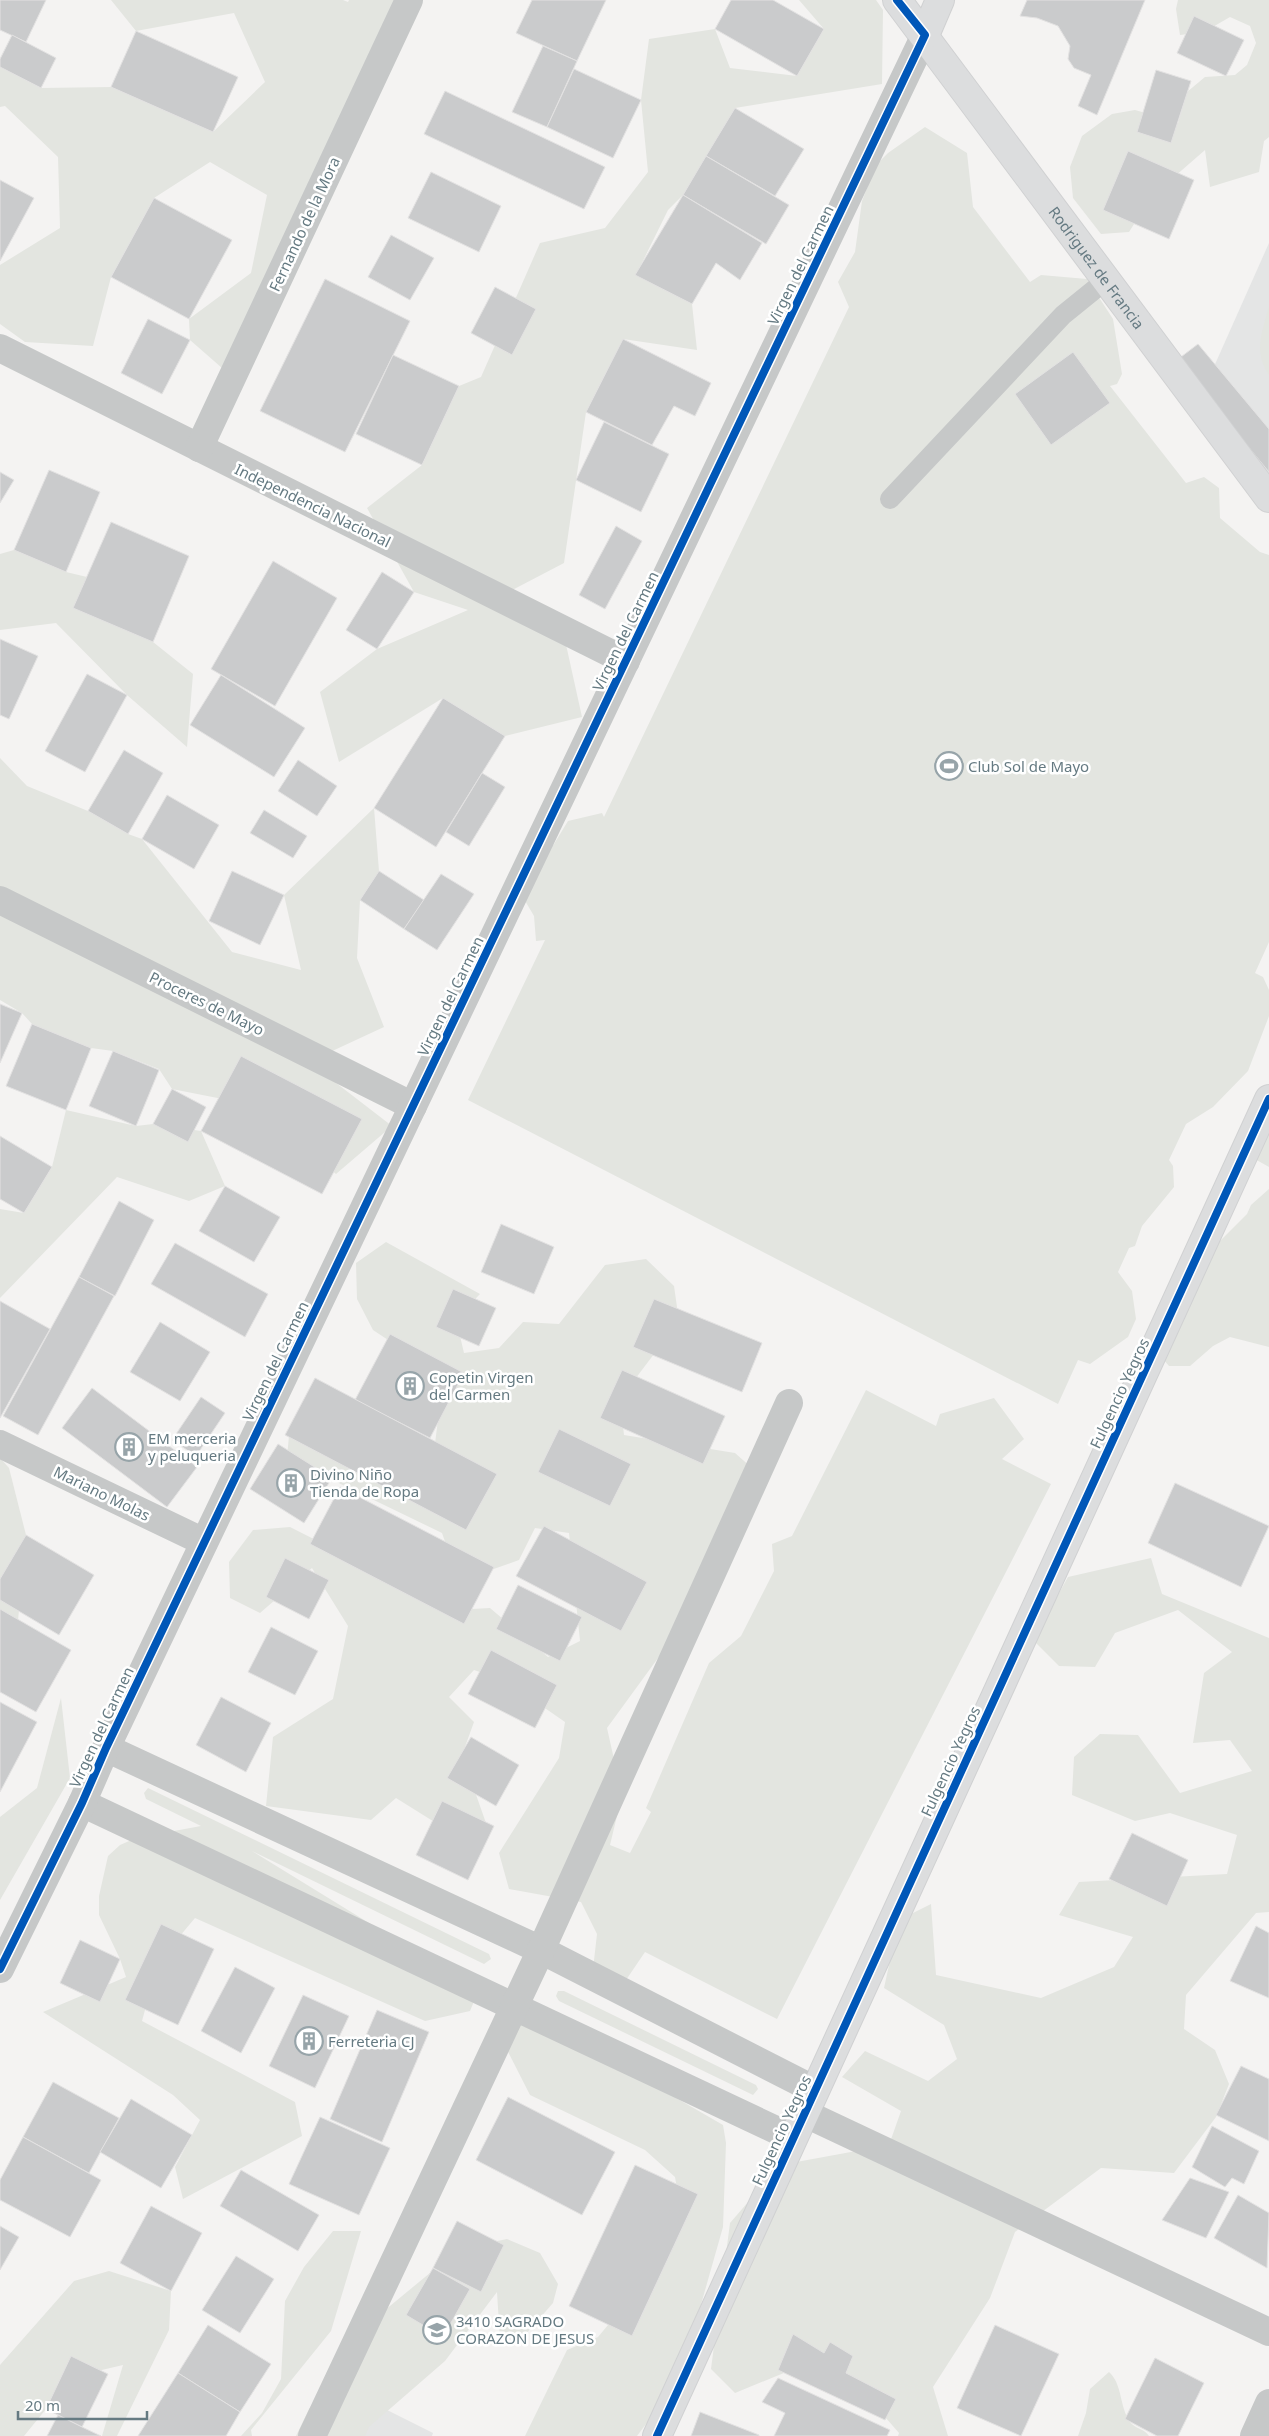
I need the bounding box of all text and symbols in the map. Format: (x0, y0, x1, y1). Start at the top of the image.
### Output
street label: Fernando de la Mora (264, 153, 344, 295)
street label: Virgen del Carmen (762, 202, 838, 328)
street label: Rodriguez de Francia (1045, 202, 1149, 333)
street label: Independencia Nacional (232, 459, 394, 551)
street label: Virgen del Carmen (587, 568, 663, 694)
sports icon: Club Sol de Mayo (934, 751, 964, 781)
place label: Club Sol de Mayo (968, 756, 1089, 776)
street label: Virgen del Carmen (412, 933, 488, 1059)
street label: Proceres de Mayo (146, 967, 268, 1039)
street label: Virgen del Carmen (237, 1298, 313, 1424)
street label: Fulgencio Yegros (1085, 1335, 1153, 1451)
place label: Copetin Virgen del Carmen (429, 1367, 534, 1404)
building icon: Copetin Virgen del Carmen (395, 1371, 425, 1401)
place label: EM merceria y peluqueria (148, 1428, 236, 1465)
building icon: EM merceria y peluqueria (114, 1432, 144, 1462)
street label: Mariano Molas (50, 1461, 154, 1525)
place label: Divino Niño Tienda de Ropa (310, 1464, 419, 1501)
building icon: Divino Niño Tienda de Ropa (276, 1468, 306, 1498)
street label: Virgen del Carmen (64, 1663, 138, 1791)
street label: Fulgencio Yegros (916, 1703, 984, 1819)
building icon: Ferreteria CJ (294, 2026, 324, 2056)
place label: Ferreteria CJ (328, 2031, 415, 2051)
street label: Fulgencio Yegros (747, 2072, 815, 2188)
place label: 3410 SAGRADO CORAZON DE JESUS (456, 2311, 594, 2348)
school or university icon: 3410 SAGRADO CORAZON DE JESUS (422, 2315, 452, 2345)
scale bar (18, 2388, 146, 2420)
text: 20 m (25, 2395, 60, 2415)

